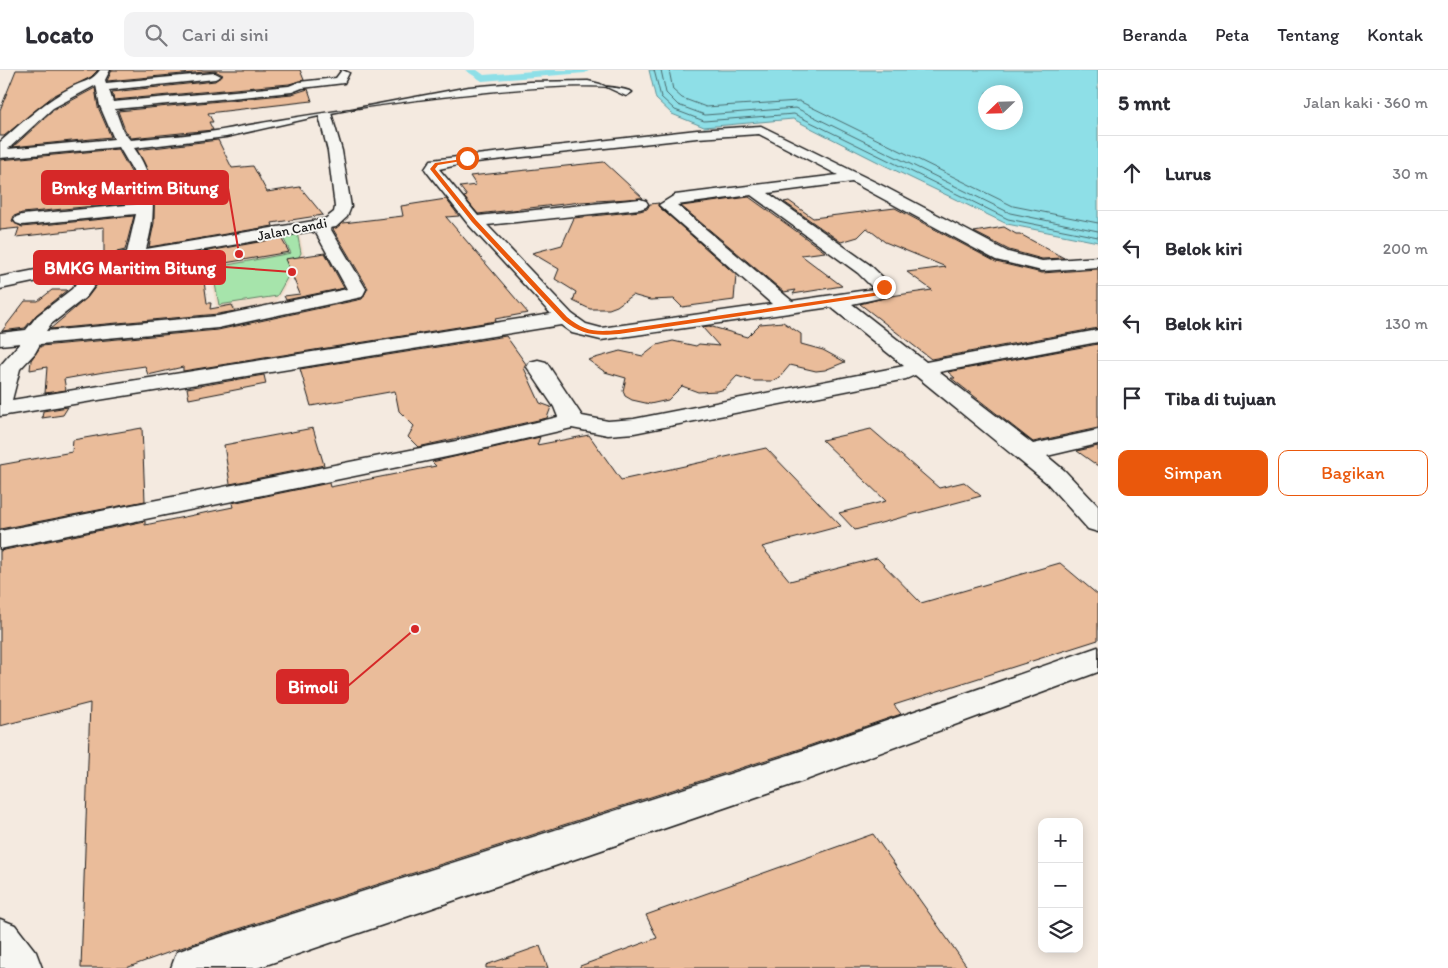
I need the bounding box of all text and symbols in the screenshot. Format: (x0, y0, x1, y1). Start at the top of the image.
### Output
search box (124, 12, 474, 57)
text: Locato (25, 20, 94, 49)
icon: search (142, 21, 170, 49)
text: Cari di sini (182, 23, 269, 46)
text: Beranda (1122, 24, 1187, 46)
text: Peta (1215, 24, 1249, 46)
text: Tentang (1277, 24, 1339, 46)
text: Kontak (1367, 24, 1423, 46)
north arrow (978, 85, 1023, 130)
text: 5 mnt (1118, 90, 1171, 115)
text: Jalan kaki · 360 m (1304, 93, 1428, 112)
route start (456, 147, 479, 170)
icon: ahead (1118, 159, 1146, 187)
text: Lurus (1165, 162, 1211, 185)
text: 30 m (1392, 164, 1428, 183)
callout: Bmkg Maritim Bitung (42, 171, 228, 204)
text: Bmkg Maritim Bitung (51, 177, 219, 199)
street label: Jalan Candi (256, 214, 328, 245)
icon: left (1118, 234, 1146, 262)
text: Belok kiri (1165, 237, 1242, 260)
text: 200 m (1383, 239, 1428, 258)
callout: BMKG Maritim Bitung (34, 251, 225, 284)
text: BMKG Maritim Bitung (44, 257, 217, 279)
route end (873, 276, 896, 299)
icon: left (1118, 309, 1146, 337)
text: Belok kiri (1165, 312, 1242, 335)
text: 130 m (1385, 314, 1428, 333)
icon: arrive (1118, 384, 1146, 412)
text: Tiba di tujuan (1165, 387, 1276, 410)
button: Simpan (1118, 450, 1268, 496)
button: Bagikan (1278, 450, 1428, 496)
callout: Bimoli (277, 670, 348, 703)
text: Bimoli (288, 676, 338, 698)
map controls (1038, 818, 1083, 953)
button: + (1038, 818, 1083, 863)
button: − (1038, 863, 1083, 908)
button: layers (1038, 908, 1083, 953)

